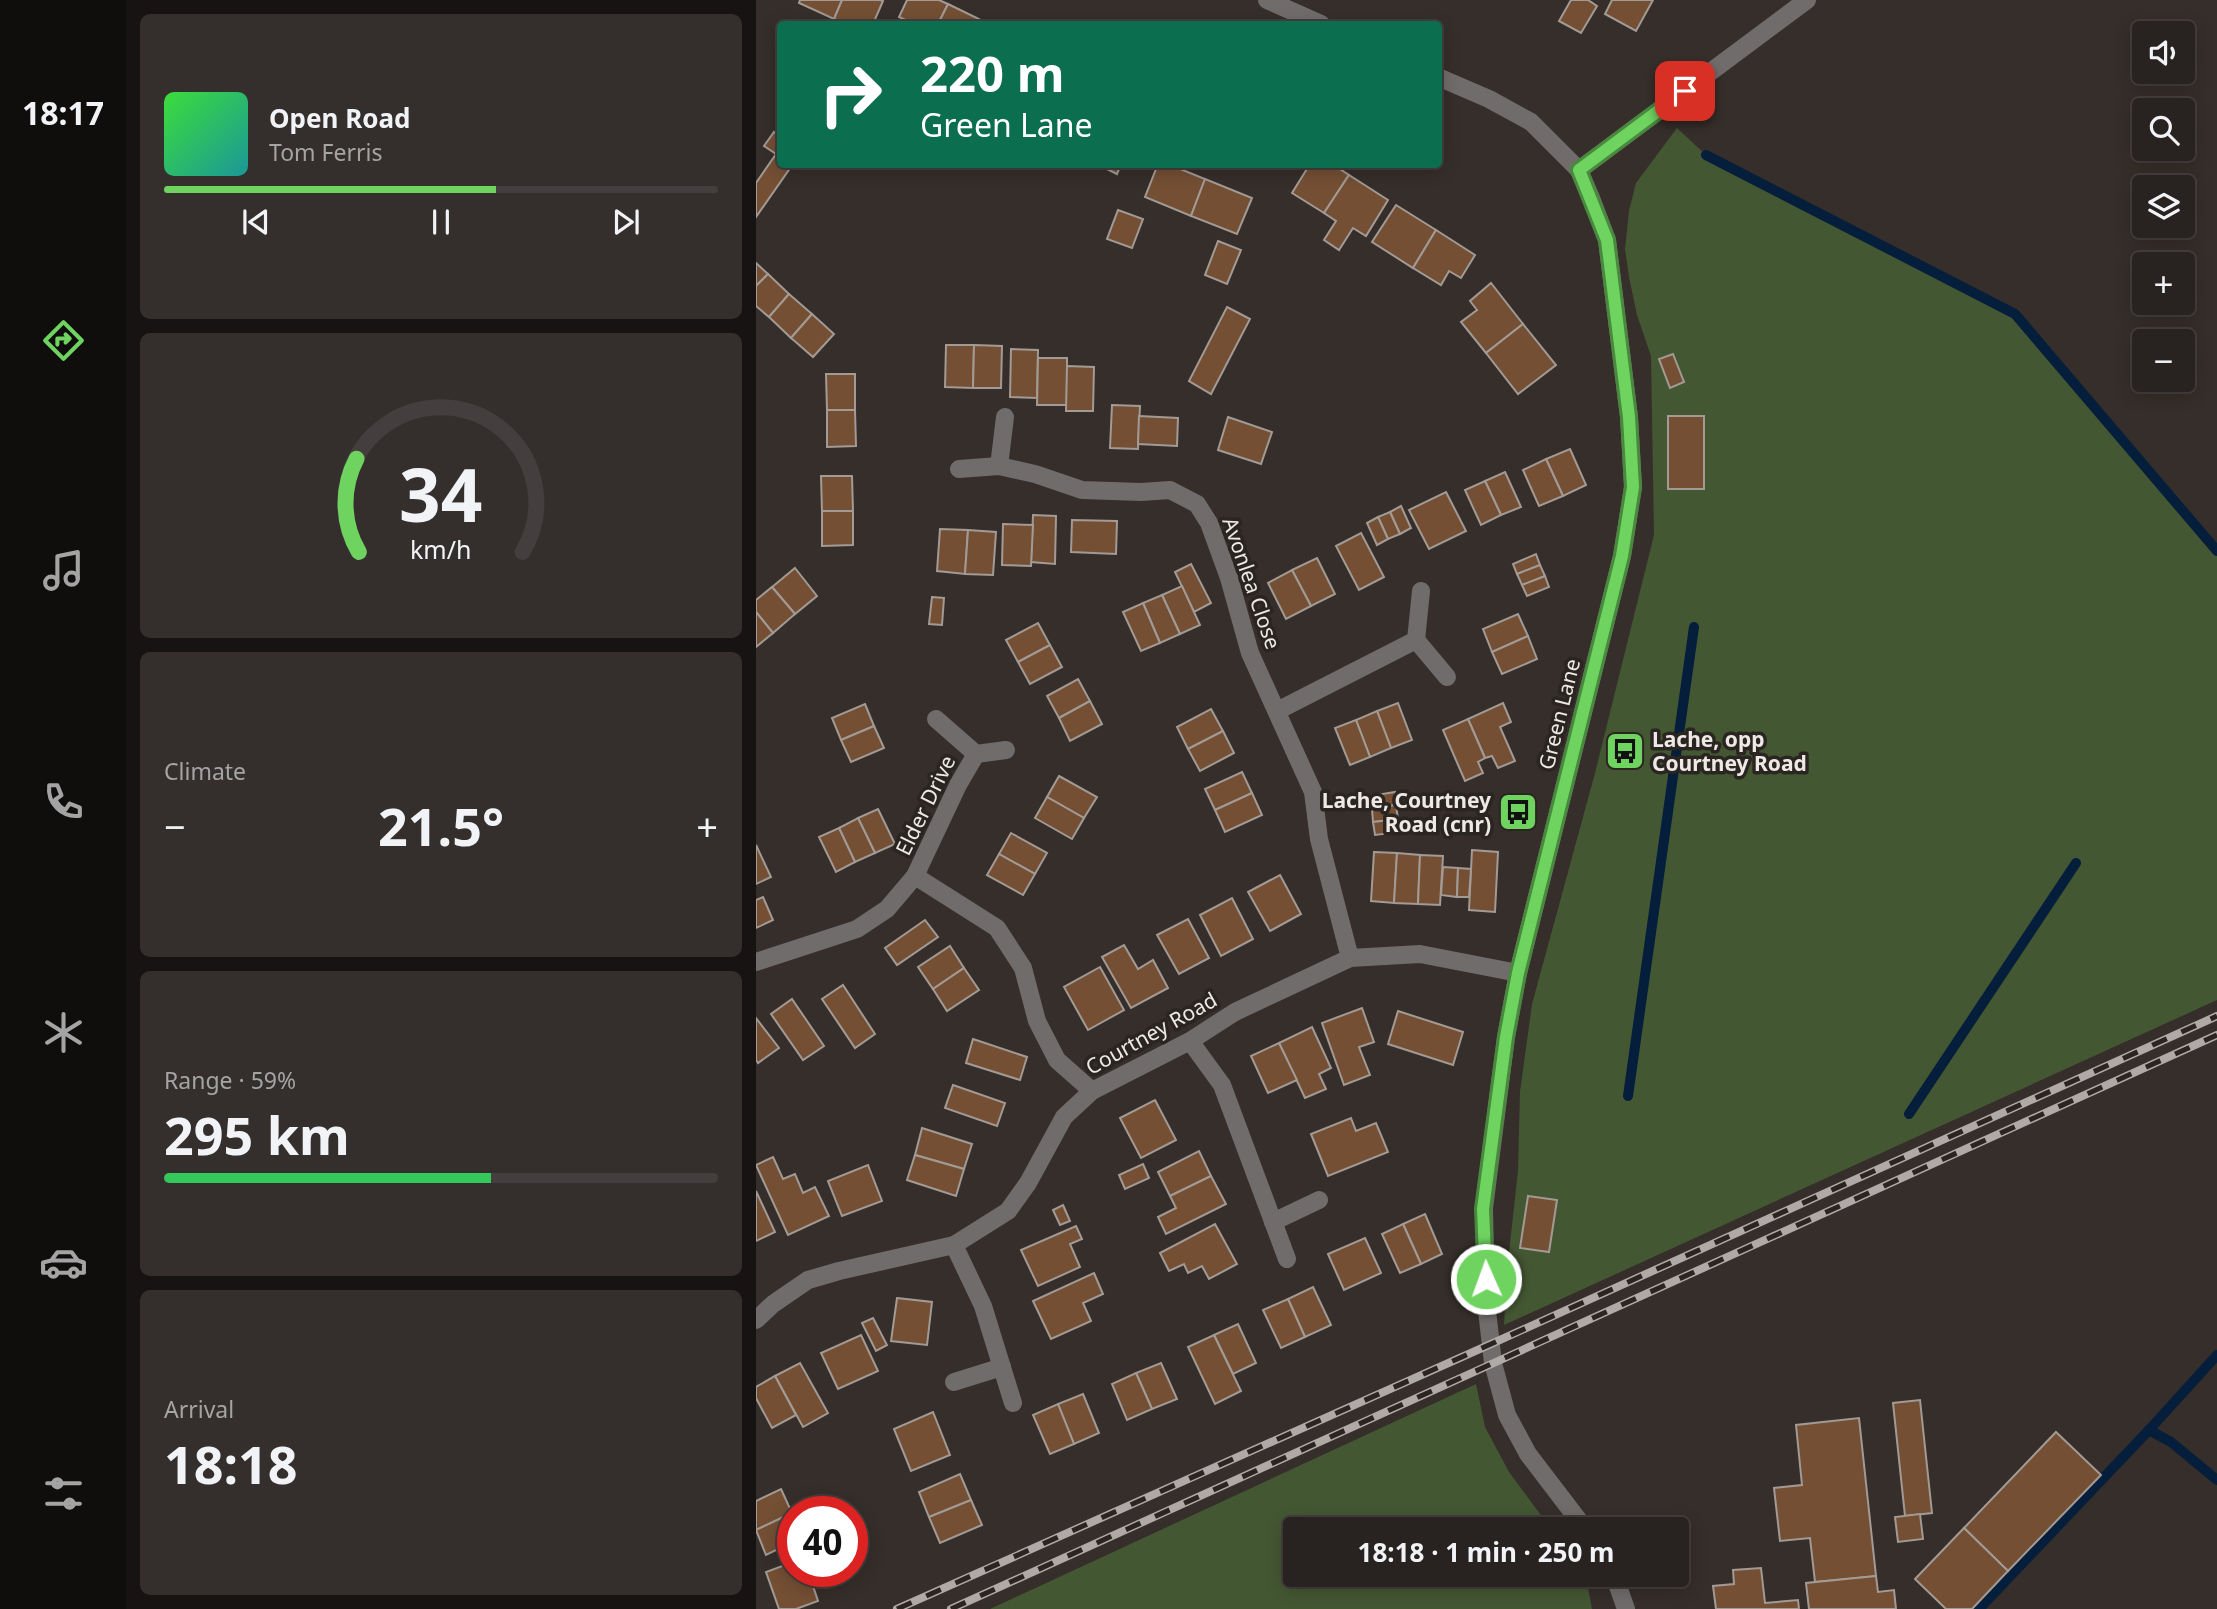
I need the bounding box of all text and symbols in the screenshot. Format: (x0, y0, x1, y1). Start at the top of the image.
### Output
map controls (2132, 21, 2195, 392)
button: sound (2132, 21, 2195, 84)
text: 220 m (920, 40, 1065, 106)
icon: right (805, 49, 896, 140)
pin (1655, 61, 1715, 121)
icon: arrive (1666, 72, 1704, 110)
text: 18:17 (22, 91, 104, 134)
button: search (2132, 98, 2195, 161)
text: Open Road (269, 100, 411, 136)
text: Green Lane (920, 103, 1093, 146)
text: Tom Ferris (269, 136, 382, 168)
button: layers (2132, 175, 2195, 238)
icon: previous (237, 203, 275, 241)
icon: pause (422, 203, 460, 241)
icon: next (607, 203, 645, 241)
button: + (2132, 252, 2195, 315)
icon: directions (39, 316, 88, 365)
button: − (2132, 329, 2195, 392)
text: 34 (399, 444, 483, 543)
street label: Avonlea Close (1216, 513, 1288, 653)
text: km/h (410, 531, 472, 565)
icon: music (39, 546, 88, 595)
street label: Green Lane (1532, 656, 1586, 772)
place label: Lache, opp Courtney Road (1652, 725, 1807, 777)
bus stop icon: Lache, opp Courtney Road (1604, 730, 1646, 772)
street label: Elder Drive (889, 750, 961, 860)
text: Climate (164, 755, 246, 787)
icon: phone (39, 777, 88, 826)
place label: Lache, Courtney Road (cnr) (1322, 786, 1491, 838)
text: 21.5° (378, 790, 504, 861)
bus stop icon: Lache, Courtney Road (cnr) (1497, 791, 1539, 833)
text: − (164, 800, 186, 852)
text: + (696, 800, 718, 852)
street label: Courtney Road (1080, 985, 1222, 1081)
icon: climate (39, 1008, 88, 1057)
text: Range · 59% (164, 1064, 296, 1096)
text: 295 km (164, 1099, 350, 1170)
icon: car (39, 1238, 88, 1287)
position arrow (1449, 1242, 1523, 1316)
text: Arrival (164, 1393, 234, 1425)
text: 18:18 (164, 1428, 298, 1499)
icon: filters (39, 1469, 88, 1518)
speed limit sign: 40 (777, 1496, 868, 1587)
text: 18:18 · 1 min · 250 m (1358, 1534, 1614, 1570)

